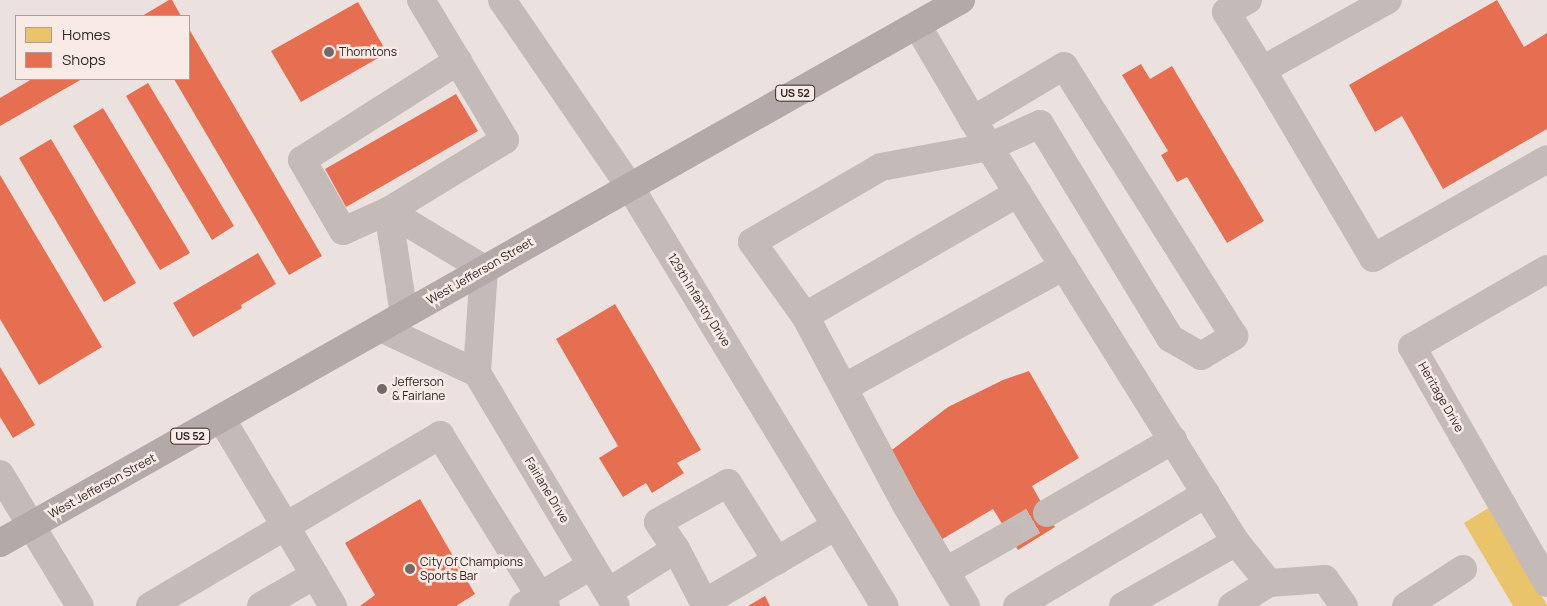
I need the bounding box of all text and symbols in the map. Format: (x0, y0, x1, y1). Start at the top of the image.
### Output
legend (15, 15, 190, 80)
text: Homes (62, 24, 110, 45)
place label: Thorntons (339, 45, 397, 59)
marker: Thorntons (323, 46, 335, 58)
text: Shops (62, 49, 106, 70)
road number: US 52 (775, 85, 815, 102)
street label: West Jefferson Street (424, 235, 536, 307)
street label: 129th Infantry Drive (665, 251, 733, 349)
street label: Heritage Drive (1415, 359, 1467, 435)
place label: Jefferson & Fairlane (392, 375, 445, 403)
marker: Jefferson & Fairlane (376, 383, 388, 395)
road number: US 52 (170, 428, 210, 444)
street label: West Jefferson Street (46, 450, 158, 522)
street label: Fairlane Drive (522, 455, 572, 525)
place label: City Of Champions Sports Bar (420, 555, 523, 583)
marker: City Of Champions Sports Bar (404, 563, 416, 575)

